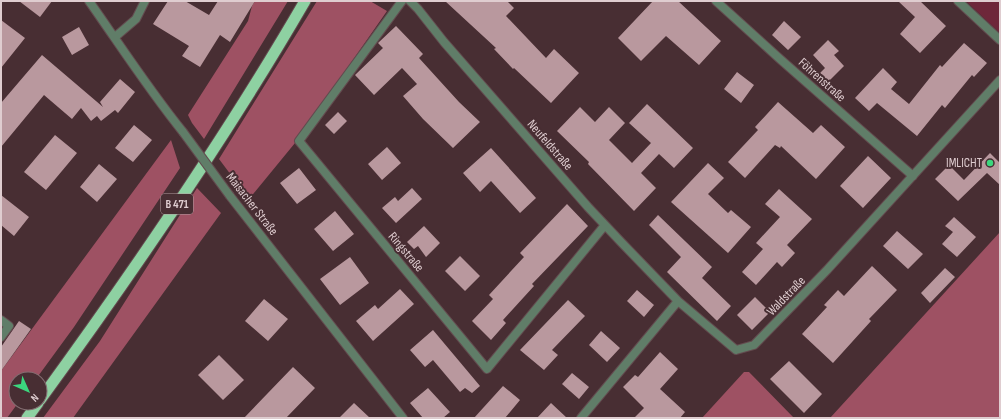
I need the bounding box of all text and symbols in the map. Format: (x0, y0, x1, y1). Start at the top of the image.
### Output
street label: Föhrenstraße (795, 55, 849, 105)
street label: Neufeldstraße (524, 116, 576, 174)
place label: IMLICHT (946, 155, 982, 171)
marker: IMLICHT (985, 158, 995, 168)
street label: Maisacher Straße (223, 169, 281, 239)
road number: B 471 (161, 194, 193, 214)
street label: Ringstraße (385, 229, 427, 275)
street label: Waldstraße (763, 273, 809, 319)
north arrow (8, 371, 48, 411)
text: N (28, 391, 41, 404)

